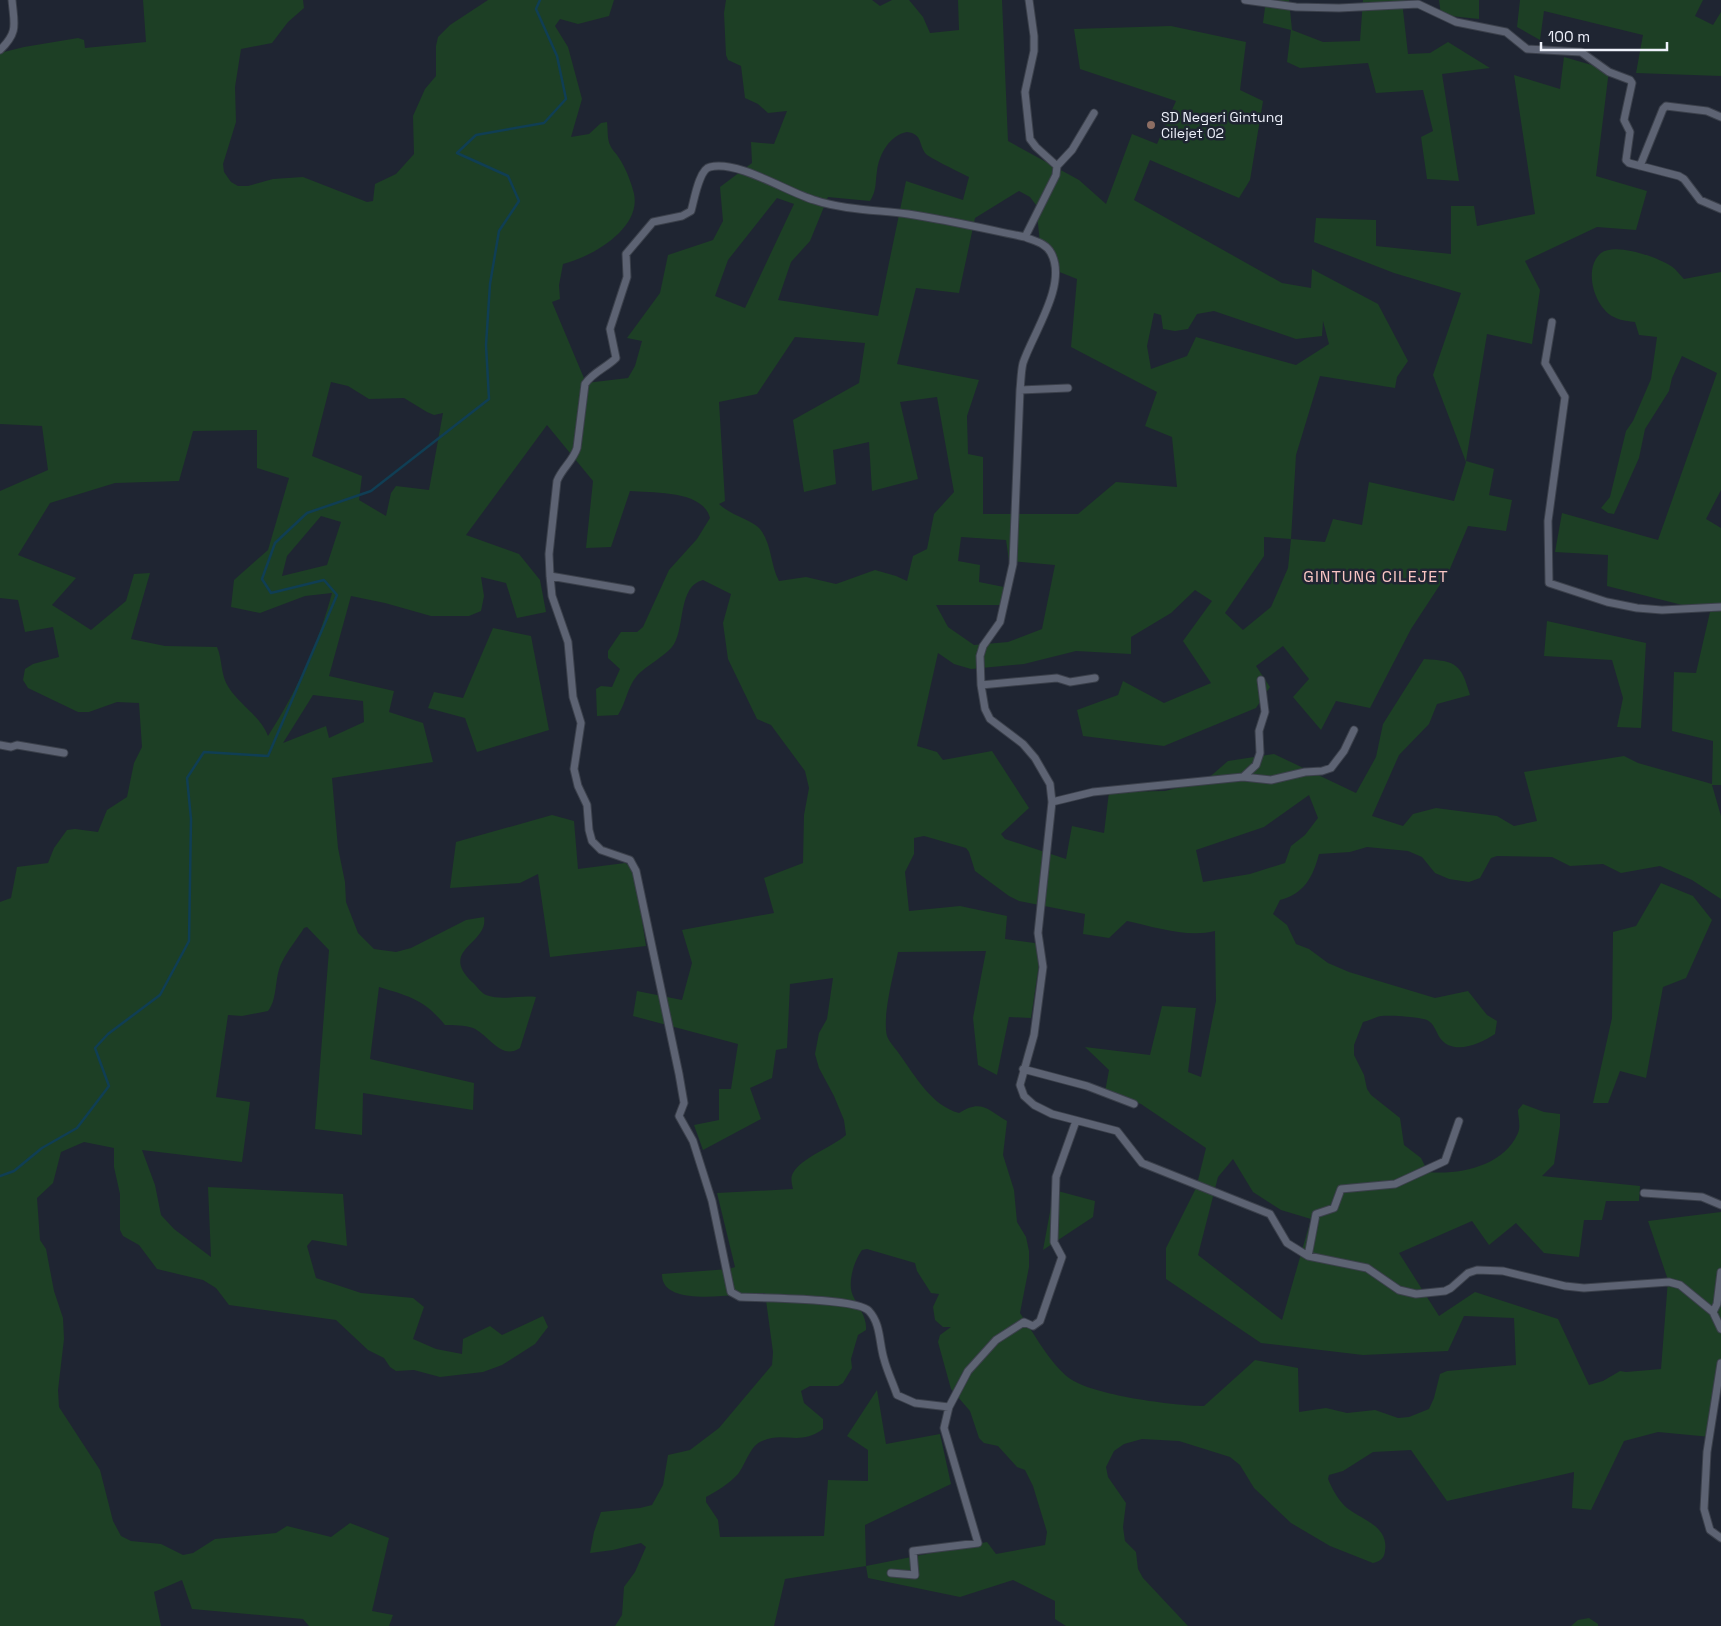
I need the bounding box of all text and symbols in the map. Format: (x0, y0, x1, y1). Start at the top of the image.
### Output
scale bar (1541, 20, 1667, 52)
text: 100 m (1548, 27, 1590, 46)
place label: SD Negeri Gintung Cilejet 02 (1161, 108, 1283, 142)
marker: SD Negeri Gintung Cilejet 02 (1145, 119, 1157, 131)
district label: GINTUNG CILEJET (1303, 566, 1449, 587)

